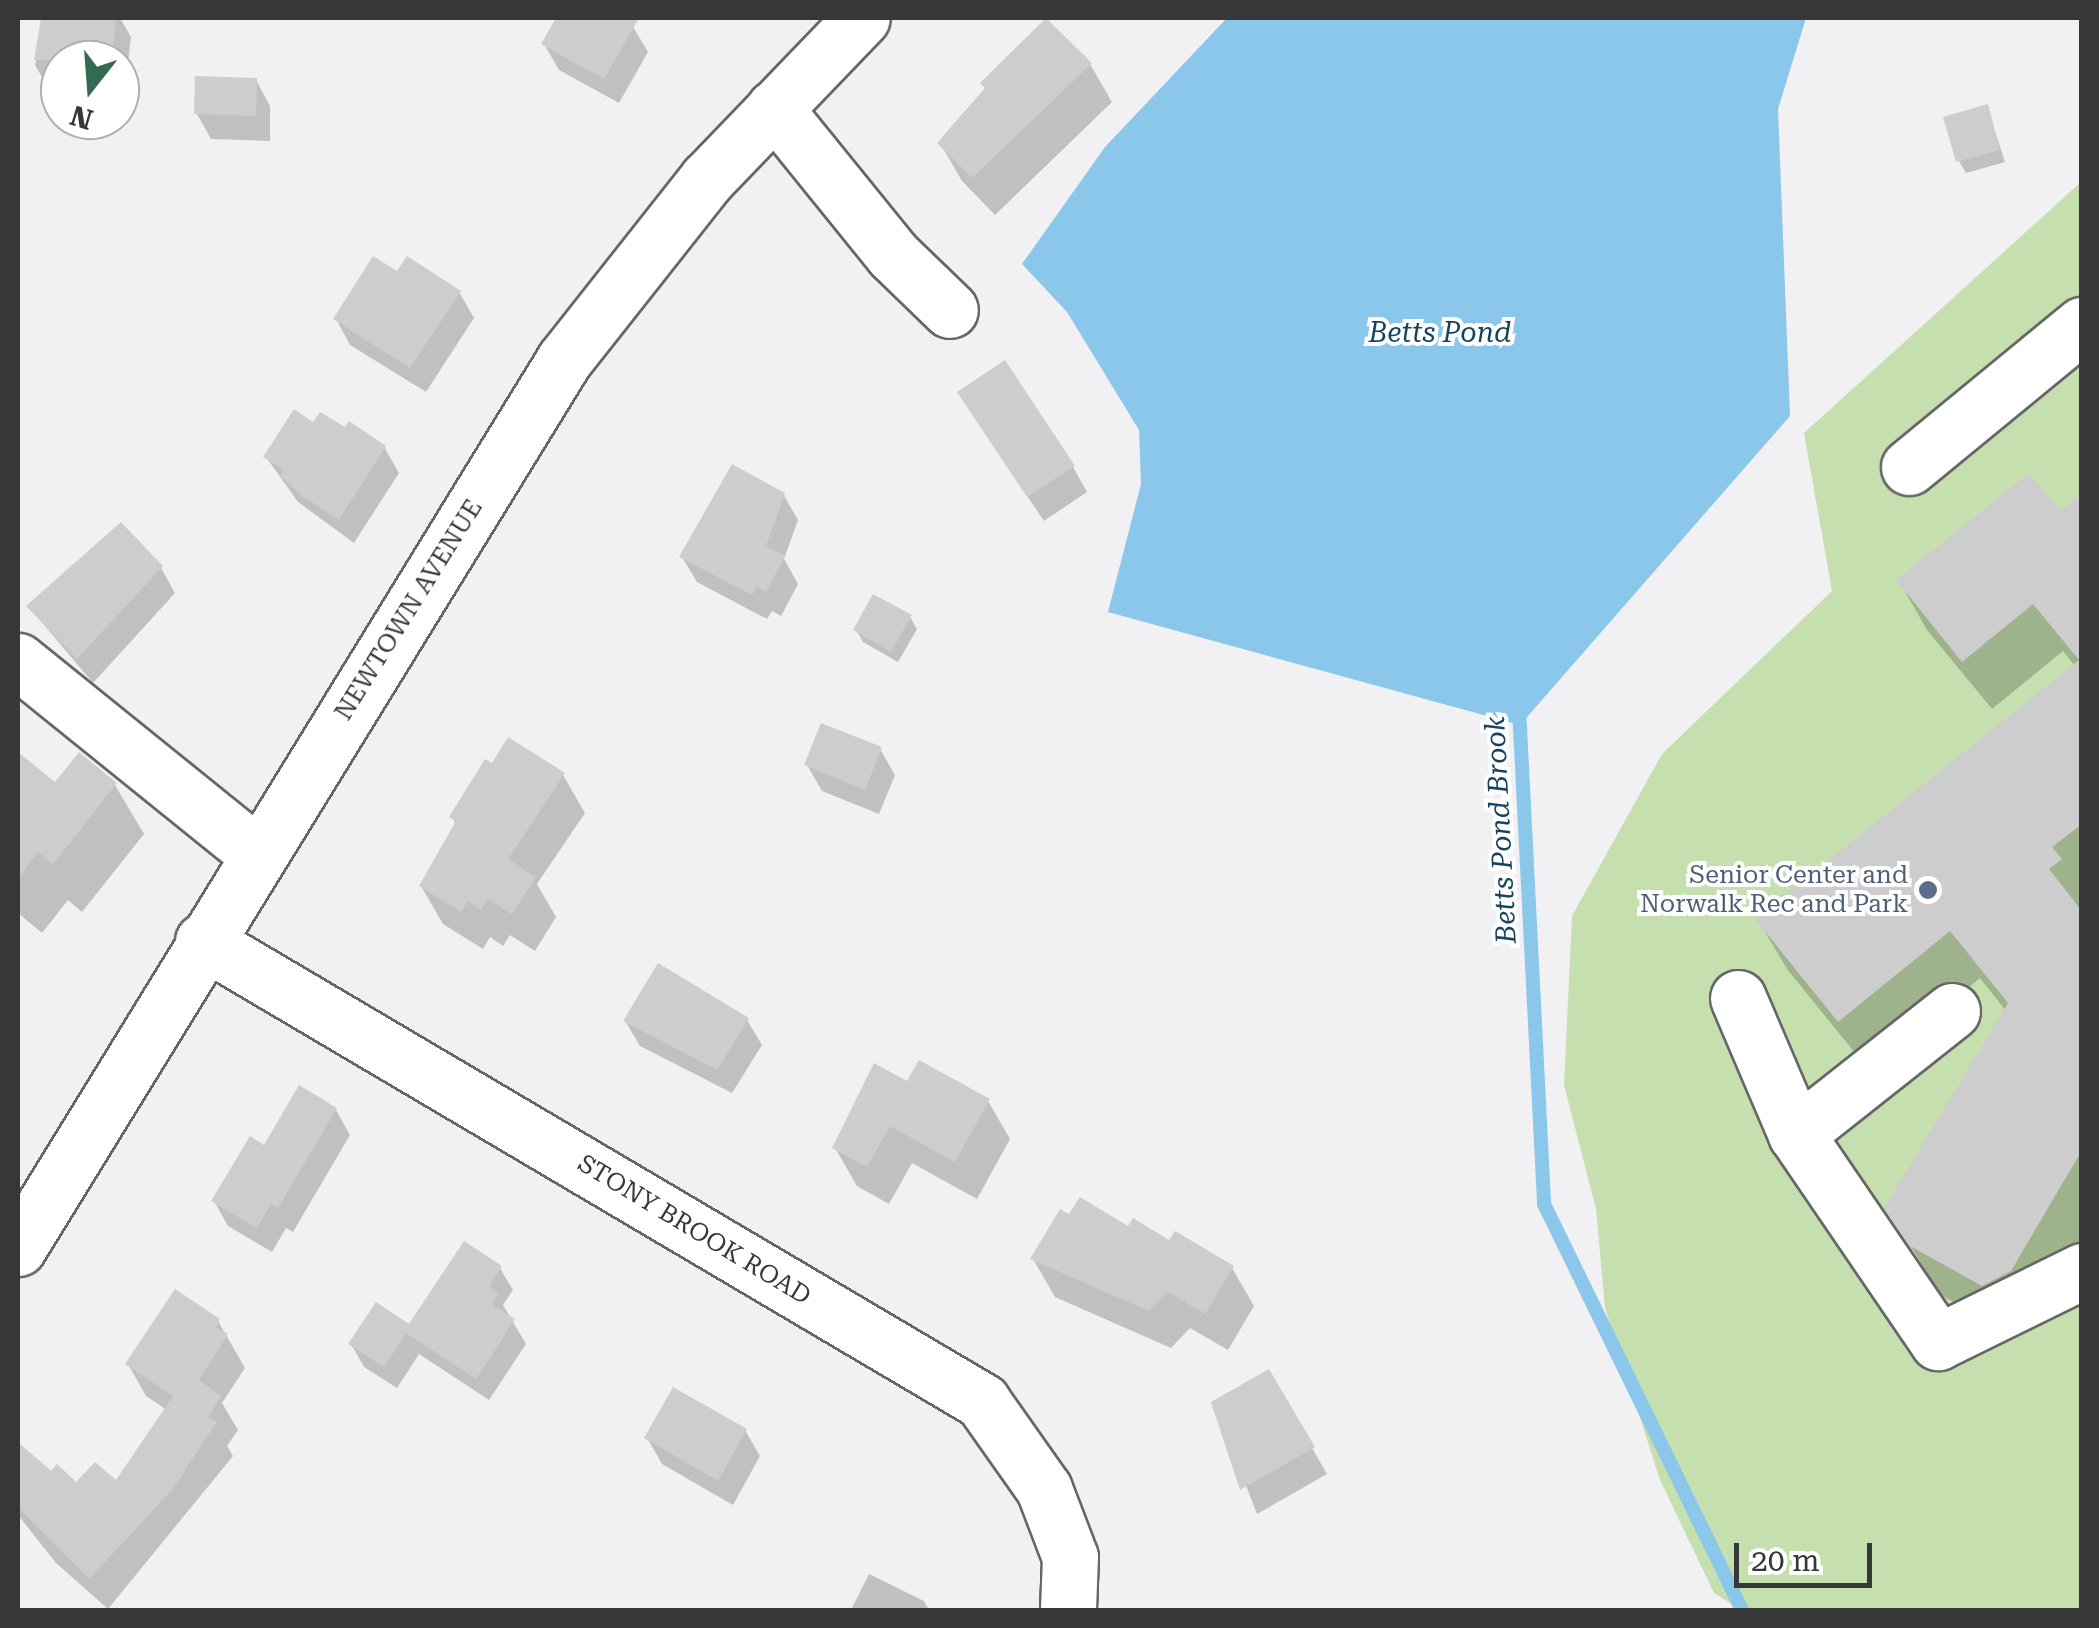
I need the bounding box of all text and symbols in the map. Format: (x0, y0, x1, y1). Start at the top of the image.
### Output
north arrow (40, 40, 140, 140)
text: N (67, 98, 97, 136)
water label: Betts Pond (1369, 316, 1511, 350)
street label: NEWTOWN AVENUE (329, 494, 489, 726)
water label: Betts Pond Brook (1478, 715, 1524, 945)
place label: Senior Center and Norwalk Rec and Park (1640, 861, 1908, 920)
marker: Senior Center and Norwalk Rec and Park (1917, 879, 1939, 901)
street label: STONY BROOK ROAD (572, 1149, 816, 1311)
scale bar (1739, 1523, 1876, 1585)
text: 20 m (1751, 1543, 1820, 1578)

